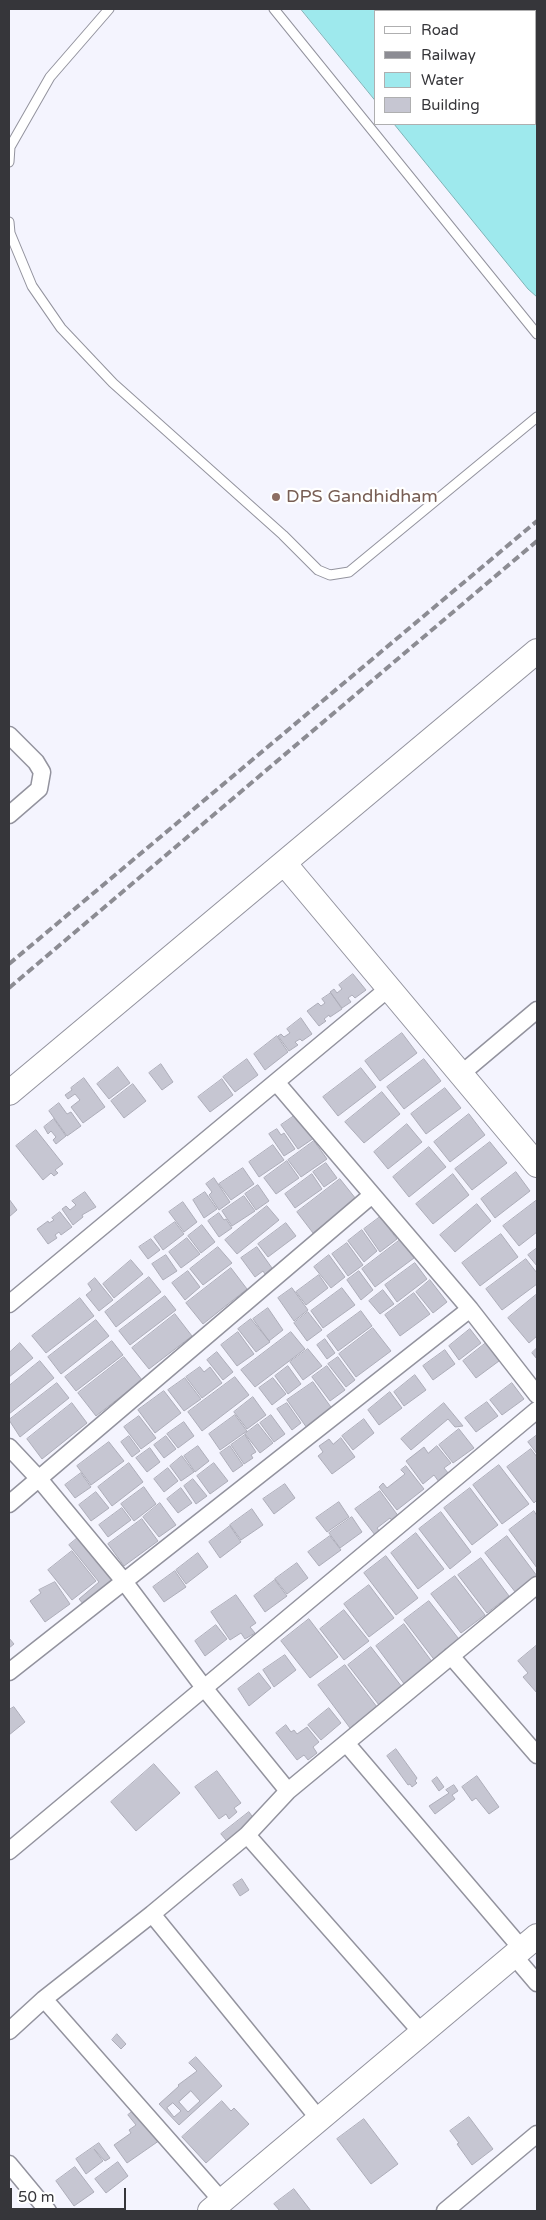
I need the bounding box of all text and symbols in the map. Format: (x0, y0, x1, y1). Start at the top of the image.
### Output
legend (374, 10, 536, 125)
text: Road (421, 21, 459, 39)
text: Railway (421, 46, 476, 64)
text: Water (421, 71, 464, 89)
text: Building (421, 96, 480, 114)
place label: DPS Gandhidham (286, 486, 438, 508)
marker: DPS Gandhidham (270, 491, 282, 503)
scale bar (12, 2178, 129, 2210)
text: 50 m (18, 2188, 55, 2206)

